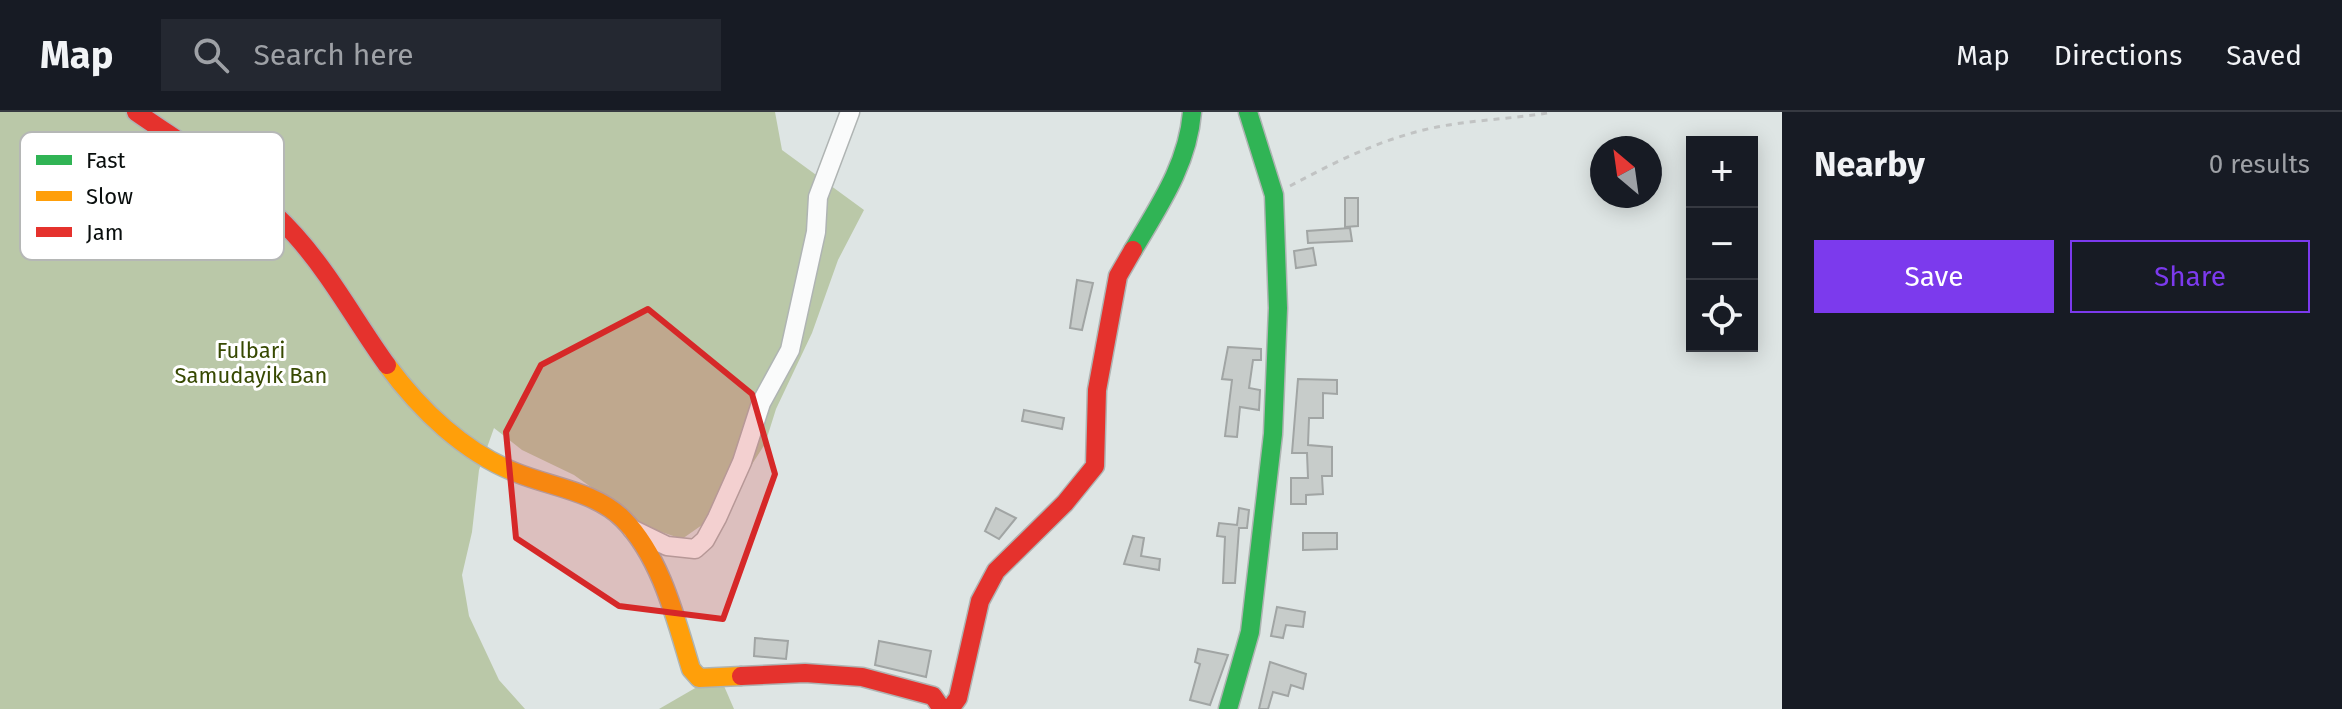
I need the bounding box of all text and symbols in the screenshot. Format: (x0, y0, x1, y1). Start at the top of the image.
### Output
search box (161, 19, 721, 91)
text: Map (40, 32, 113, 78)
icon: search (189, 33, 233, 77)
text: Search here (253, 37, 414, 73)
text: Map (1956, 39, 2010, 72)
text: Directions (2054, 39, 2182, 72)
text: Saved (2226, 39, 2302, 72)
legend (20, 132, 284, 260)
north arrow (1590, 136, 1662, 208)
map controls (1686, 136, 1758, 352)
button: + (1686, 136, 1758, 208)
text: Nearby (1814, 144, 1925, 185)
text: Fast (86, 147, 126, 174)
text: 0 results (2209, 149, 2310, 180)
text: Slow (86, 183, 133, 210)
button: − (1686, 208, 1758, 280)
text: Jam (86, 219, 124, 246)
button: Save (1814, 240, 2054, 313)
button: Share (2070, 240, 2310, 313)
button: locate (1686, 280, 1758, 352)
park label: Fulbari Samudayik Ban (175, 337, 327, 389)

